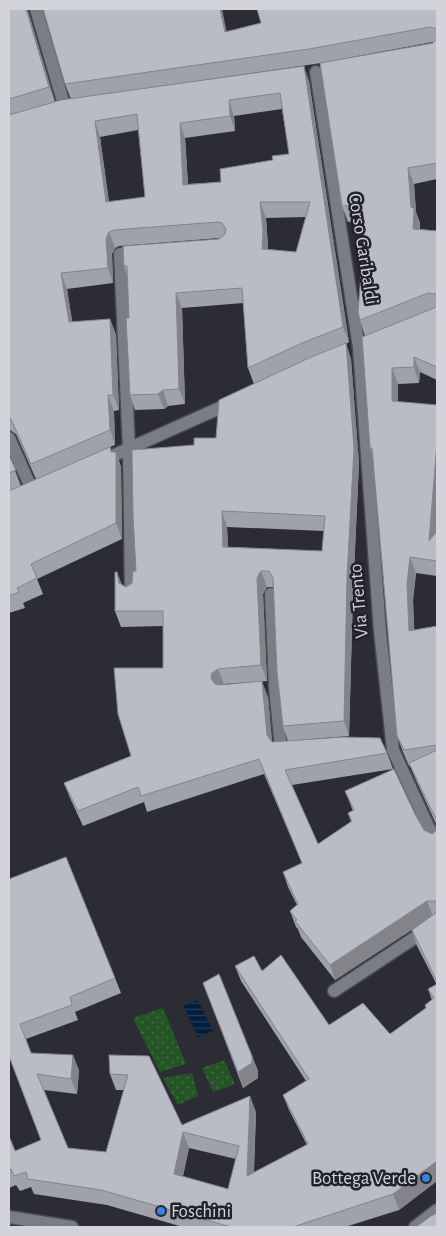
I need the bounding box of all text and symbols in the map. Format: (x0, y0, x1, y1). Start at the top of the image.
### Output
street label: Corso Garibaldi (345, 192, 381, 306)
street label: Via Trento (346, 563, 372, 639)
place label: Bottega Verde (312, 1169, 416, 1188)
marker: Bottega Verde (420, 1172, 432, 1184)
place label: Foschini (171, 1202, 231, 1221)
marker: Foschini (155, 1205, 167, 1217)

